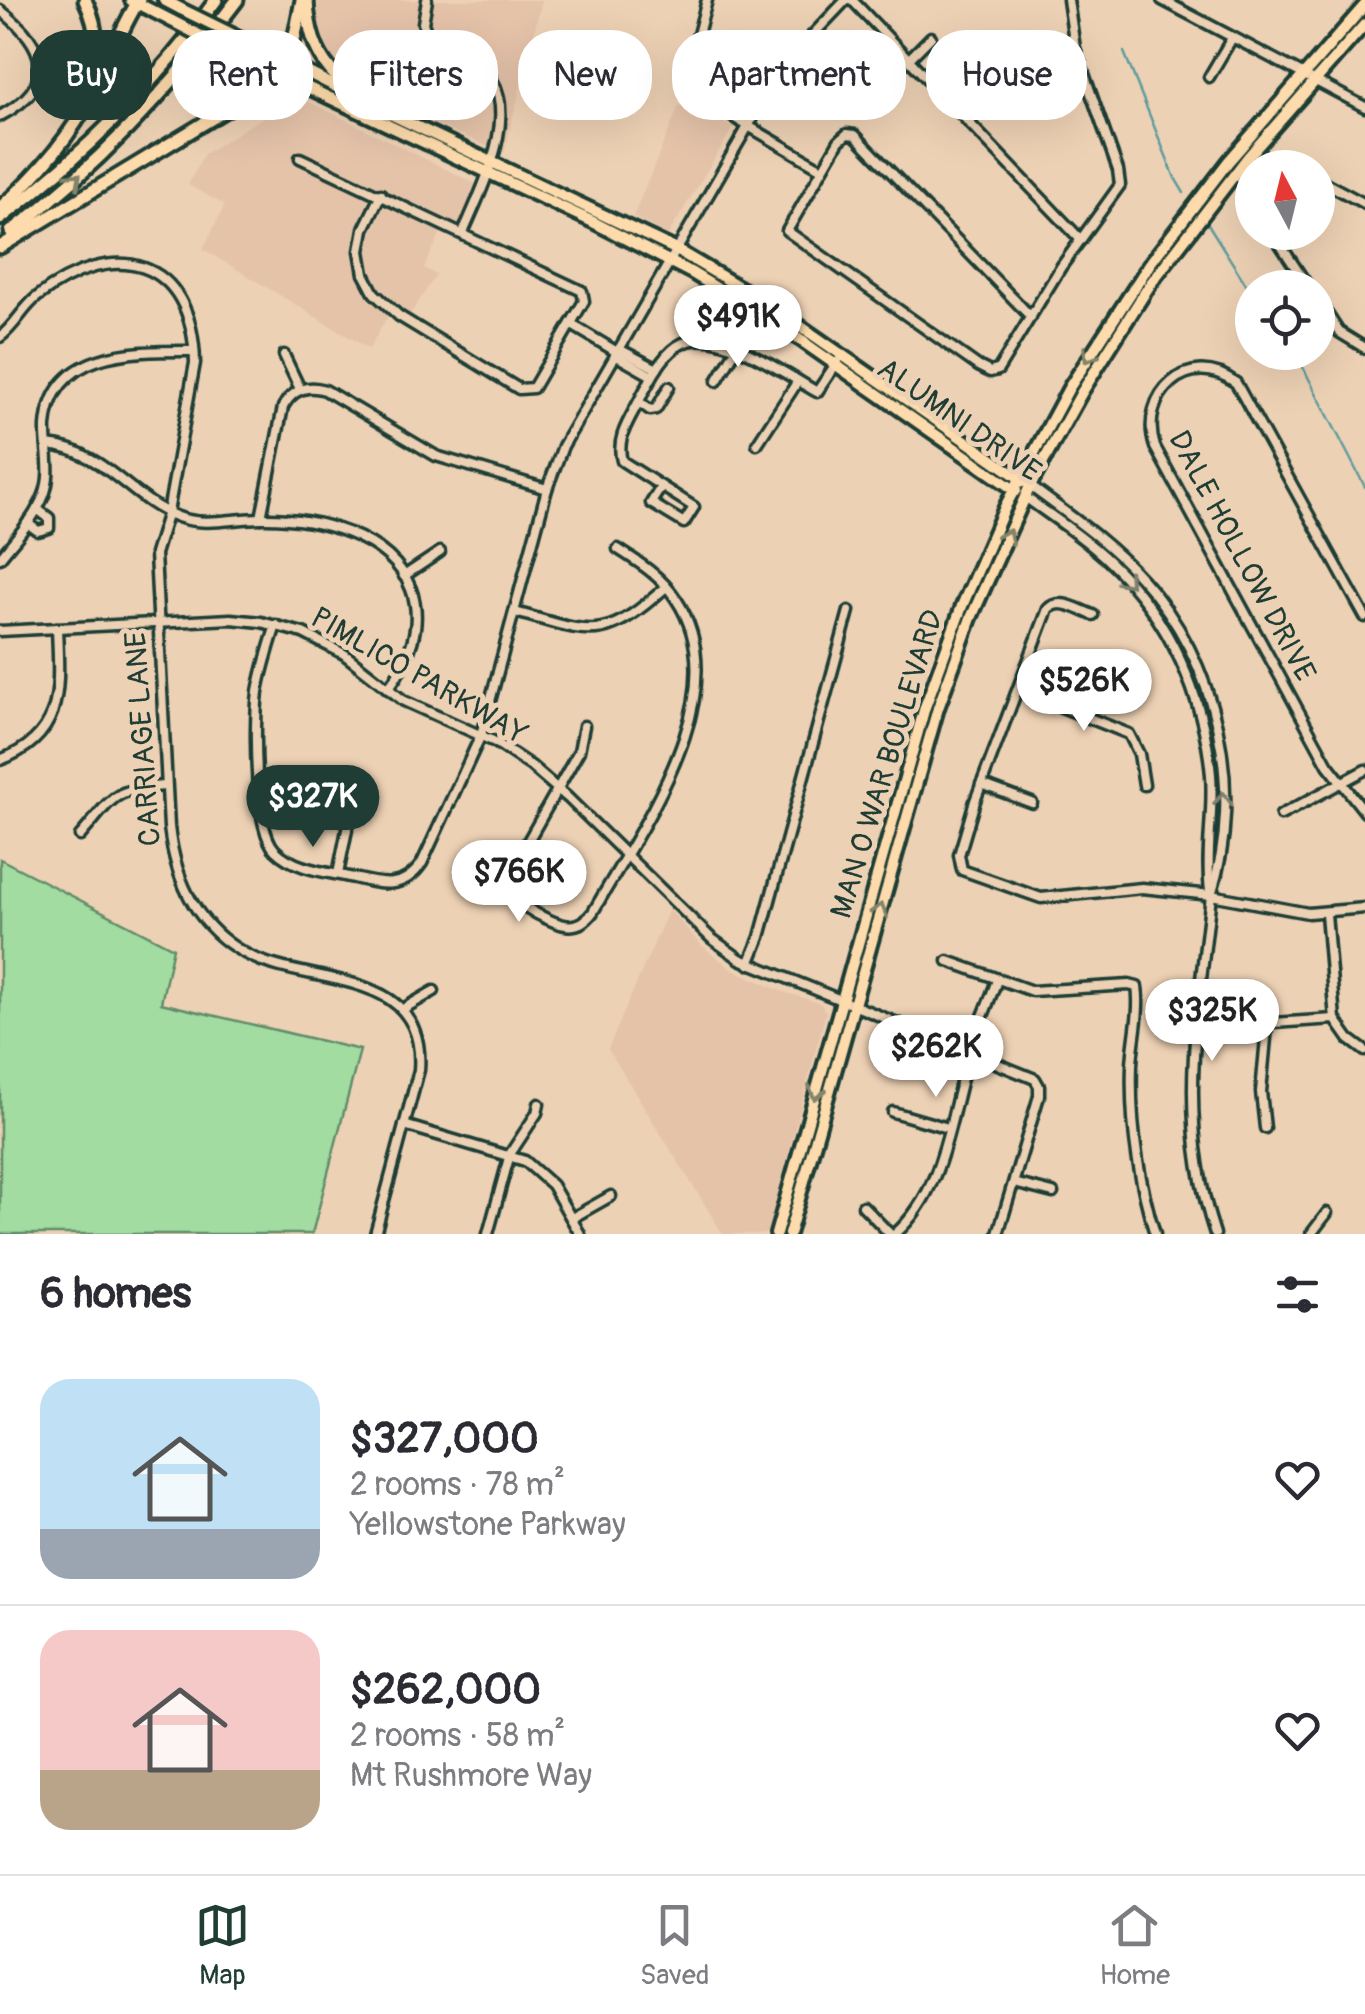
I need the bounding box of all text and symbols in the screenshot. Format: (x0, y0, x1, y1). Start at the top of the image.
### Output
chip: Buy (30, 30, 152, 120)
chip: Rent (172, 30, 313, 120)
chip: Filters (333, 30, 498, 120)
chip: New (518, 30, 652, 120)
chip: Apartment (672, 30, 906, 120)
chip: House (926, 30, 1087, 120)
north arrow (1235, 150, 1335, 250)
map controls (1235, 150, 1335, 370)
one-way arrow (63, 173, 82, 191)
button: locate (1235, 270, 1335, 370)
pin: $491K (668, 285, 808, 370)
text: $491K (696, 297, 780, 337)
one-way arrow (1082, 345, 1101, 363)
street label: ALUMNI DRIVE (870, 350, 1048, 490)
street label: DALE HOLLOW DRIVE (1160, 424, 1324, 688)
one-way arrow (994, 528, 1014, 546)
one-way arrow (1116, 569, 1134, 588)
street label: PIMLICO PARKWAY (304, 599, 534, 753)
street label: MAN O WAR BOULEVARD (822, 605, 952, 923)
street label: CARRIAGE LANE (117, 631, 169, 847)
pin: $526K (1014, 649, 1154, 734)
text: $526K (1039, 661, 1129, 701)
pin: $327K (243, 765, 383, 850)
text: $327K (268, 777, 358, 817)
one-way arrow (1213, 791, 1234, 807)
pin: $766K (449, 840, 589, 925)
text: $766K (474, 852, 564, 892)
one-way arrow (868, 902, 889, 919)
pin: $325K (1142, 979, 1282, 1064)
text: $325K (1167, 991, 1257, 1031)
pin: $262K (866, 1015, 1006, 1100)
text: $262K (890, 1027, 982, 1067)
one-way arrow (806, 1084, 827, 1101)
icon: filters (1270, 1267, 1325, 1322)
text: 6 homes (40, 1268, 191, 1320)
text: $327,000 (350, 1413, 539, 1465)
icon: home (120, 1419, 240, 1539)
icon: heart (1270, 1452, 1325, 1507)
text: 2 rooms · 78 m² (350, 1465, 565, 1505)
text: Yellowstone Parkway (350, 1505, 626, 1545)
text: $262,000 (350, 1664, 541, 1716)
icon: home (120, 1670, 240, 1790)
icon: heart (1270, 1703, 1325, 1758)
text: 2 rooms · 58 m² (350, 1716, 565, 1756)
text: Mt Rushmore Way (350, 1756, 592, 1796)
tab: Map (195, 1898, 250, 1993)
tab: Saved (640, 1898, 709, 1993)
tab: Home (1099, 1898, 1170, 1993)

